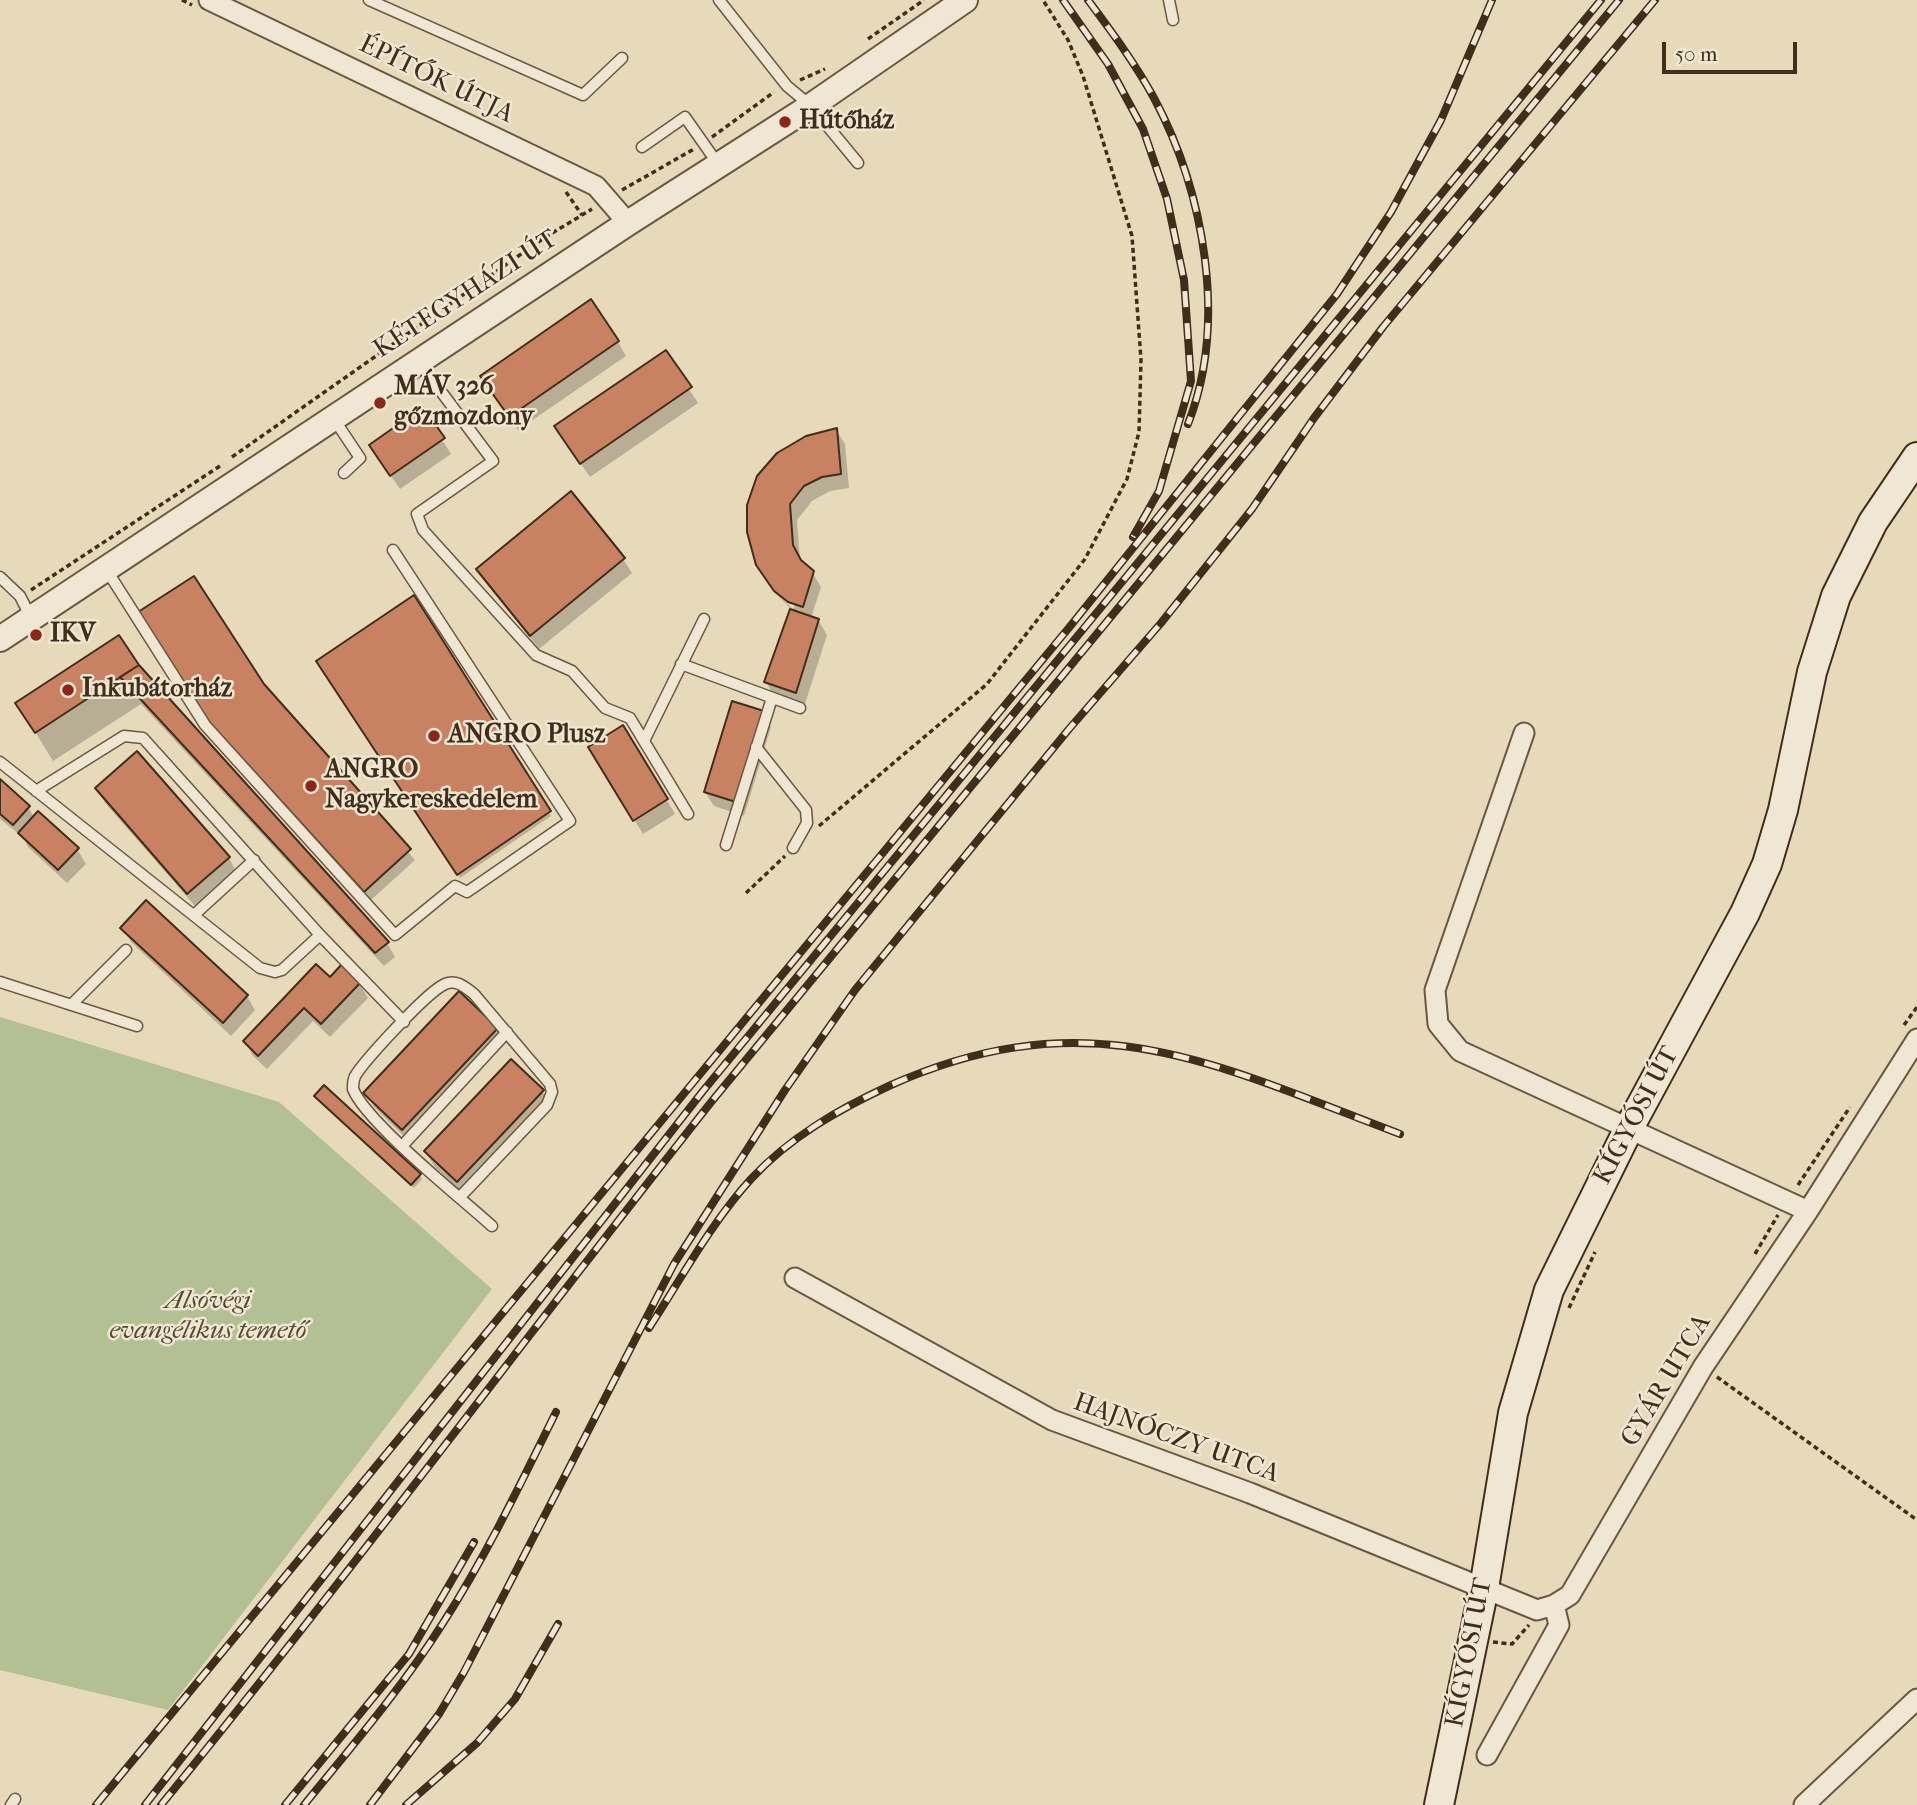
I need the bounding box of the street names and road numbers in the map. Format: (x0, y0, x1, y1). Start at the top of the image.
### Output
street label: ÉPÍTŐK ÚTJA (354, 29, 518, 131)
street label: KÉTEGYHÁZI ÚT (368, 224, 564, 366)
street label: KÍGYÓSI ÚT (1588, 1042, 1686, 1190)
street label: GYÁR UTCA (1615, 1309, 1719, 1453)
street label: HAJNÓCZY UTCA (1069, 1387, 1283, 1491)
street label: KÍGYÓSI ÚT (1440, 1576, 1500, 1730)

